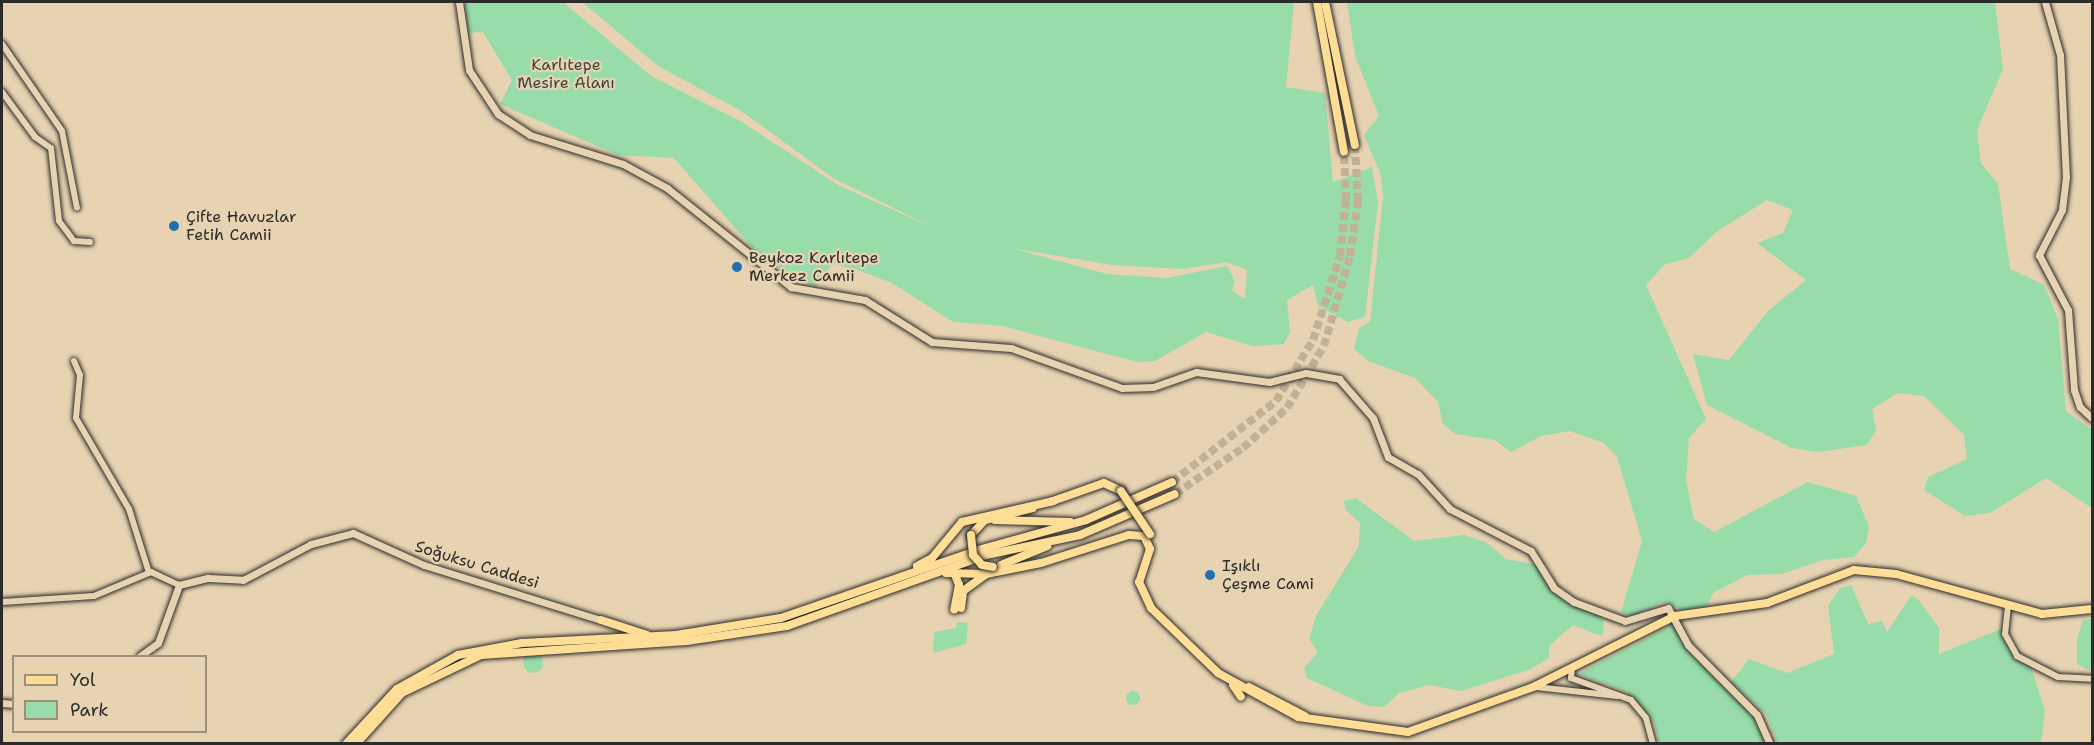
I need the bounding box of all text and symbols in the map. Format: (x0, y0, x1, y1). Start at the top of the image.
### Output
park label: Karlıtepe Mesire Alanı (517, 55, 615, 93)
place label: Çifte Havuzlar Fetih Camii (186, 207, 296, 245)
marker: Çifte Havuzlar Fetih Camii (167, 219, 181, 233)
place label: Beykoz Karlıtepe Merkez Camii (749, 248, 878, 286)
marker: Beykoz Karlıtepe Merkez Camii (730, 260, 744, 274)
street label: Soğuksu Caddesi (413, 537, 541, 593)
place label: Işıklı Çeşme Cami (1222, 556, 1314, 594)
marker: Işıklı Çeşme Cami (1203, 568, 1217, 582)
legend (12, 655, 207, 733)
text: Yol (70, 668, 95, 692)
text: Park (70, 698, 109, 722)

